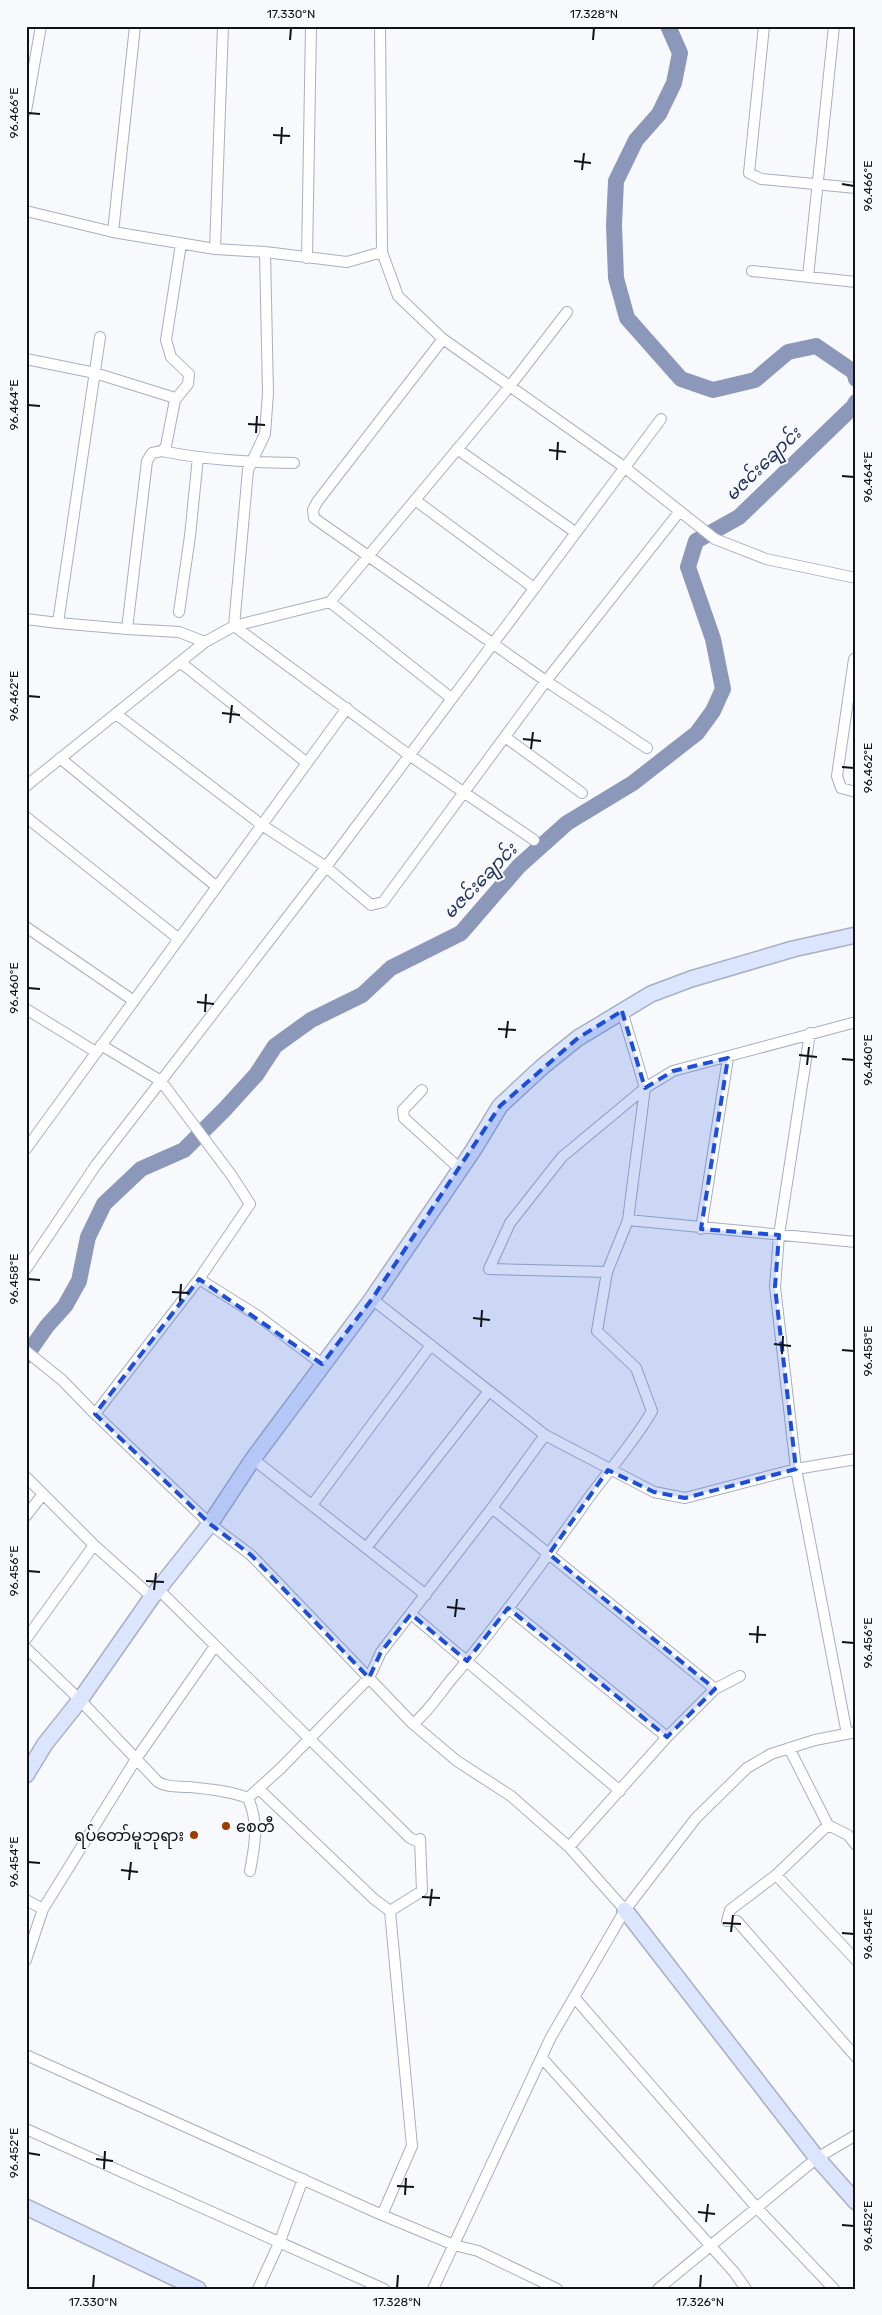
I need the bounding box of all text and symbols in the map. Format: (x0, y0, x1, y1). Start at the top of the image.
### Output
text: 17.330°N (267, 7, 315, 21)
text: 17.328°N (570, 7, 618, 21)
text: 96.466°E (7, 88, 21, 138)
text: 96.466°E (861, 161, 875, 211)
text: 96.464°E (7, 379, 21, 431)
water label: မဇင်းချောင်း (719, 420, 809, 508)
text: 96.464°E (861, 451, 875, 503)
text: 96.462°E (7, 671, 21, 721)
text: 96.462°E (861, 743, 875, 793)
water label: မဇင်းချောင်း (437, 836, 526, 926)
text: 96.460°E (7, 962, 21, 1014)
text: 96.460°E (861, 1034, 875, 1086)
text: 96.458°E (7, 1253, 21, 1305)
text: 96.458°E (861, 1325, 875, 1377)
text: 96.456°E (7, 1546, 21, 1596)
text: 96.456°E (861, 1618, 875, 1668)
place label: စေတီ (236, 1816, 275, 1836)
marker: စေတီ (220, 1820, 232, 1832)
place label: ရပ်တော်မူဘုရား (74, 1824, 184, 1850)
marker: ရပ်တော်မူဘုရား (188, 1829, 200, 1841)
text: 96.454°E (7, 1836, 21, 1888)
text: 96.454°E (861, 1908, 875, 1960)
text: 96.452°E (7, 2128, 21, 2178)
text: 96.452°E (861, 2201, 875, 2251)
text: 17.330°N (69, 2295, 117, 2309)
text: 17.328°N (373, 2295, 421, 2309)
text: 17.326°N (676, 2295, 724, 2309)

